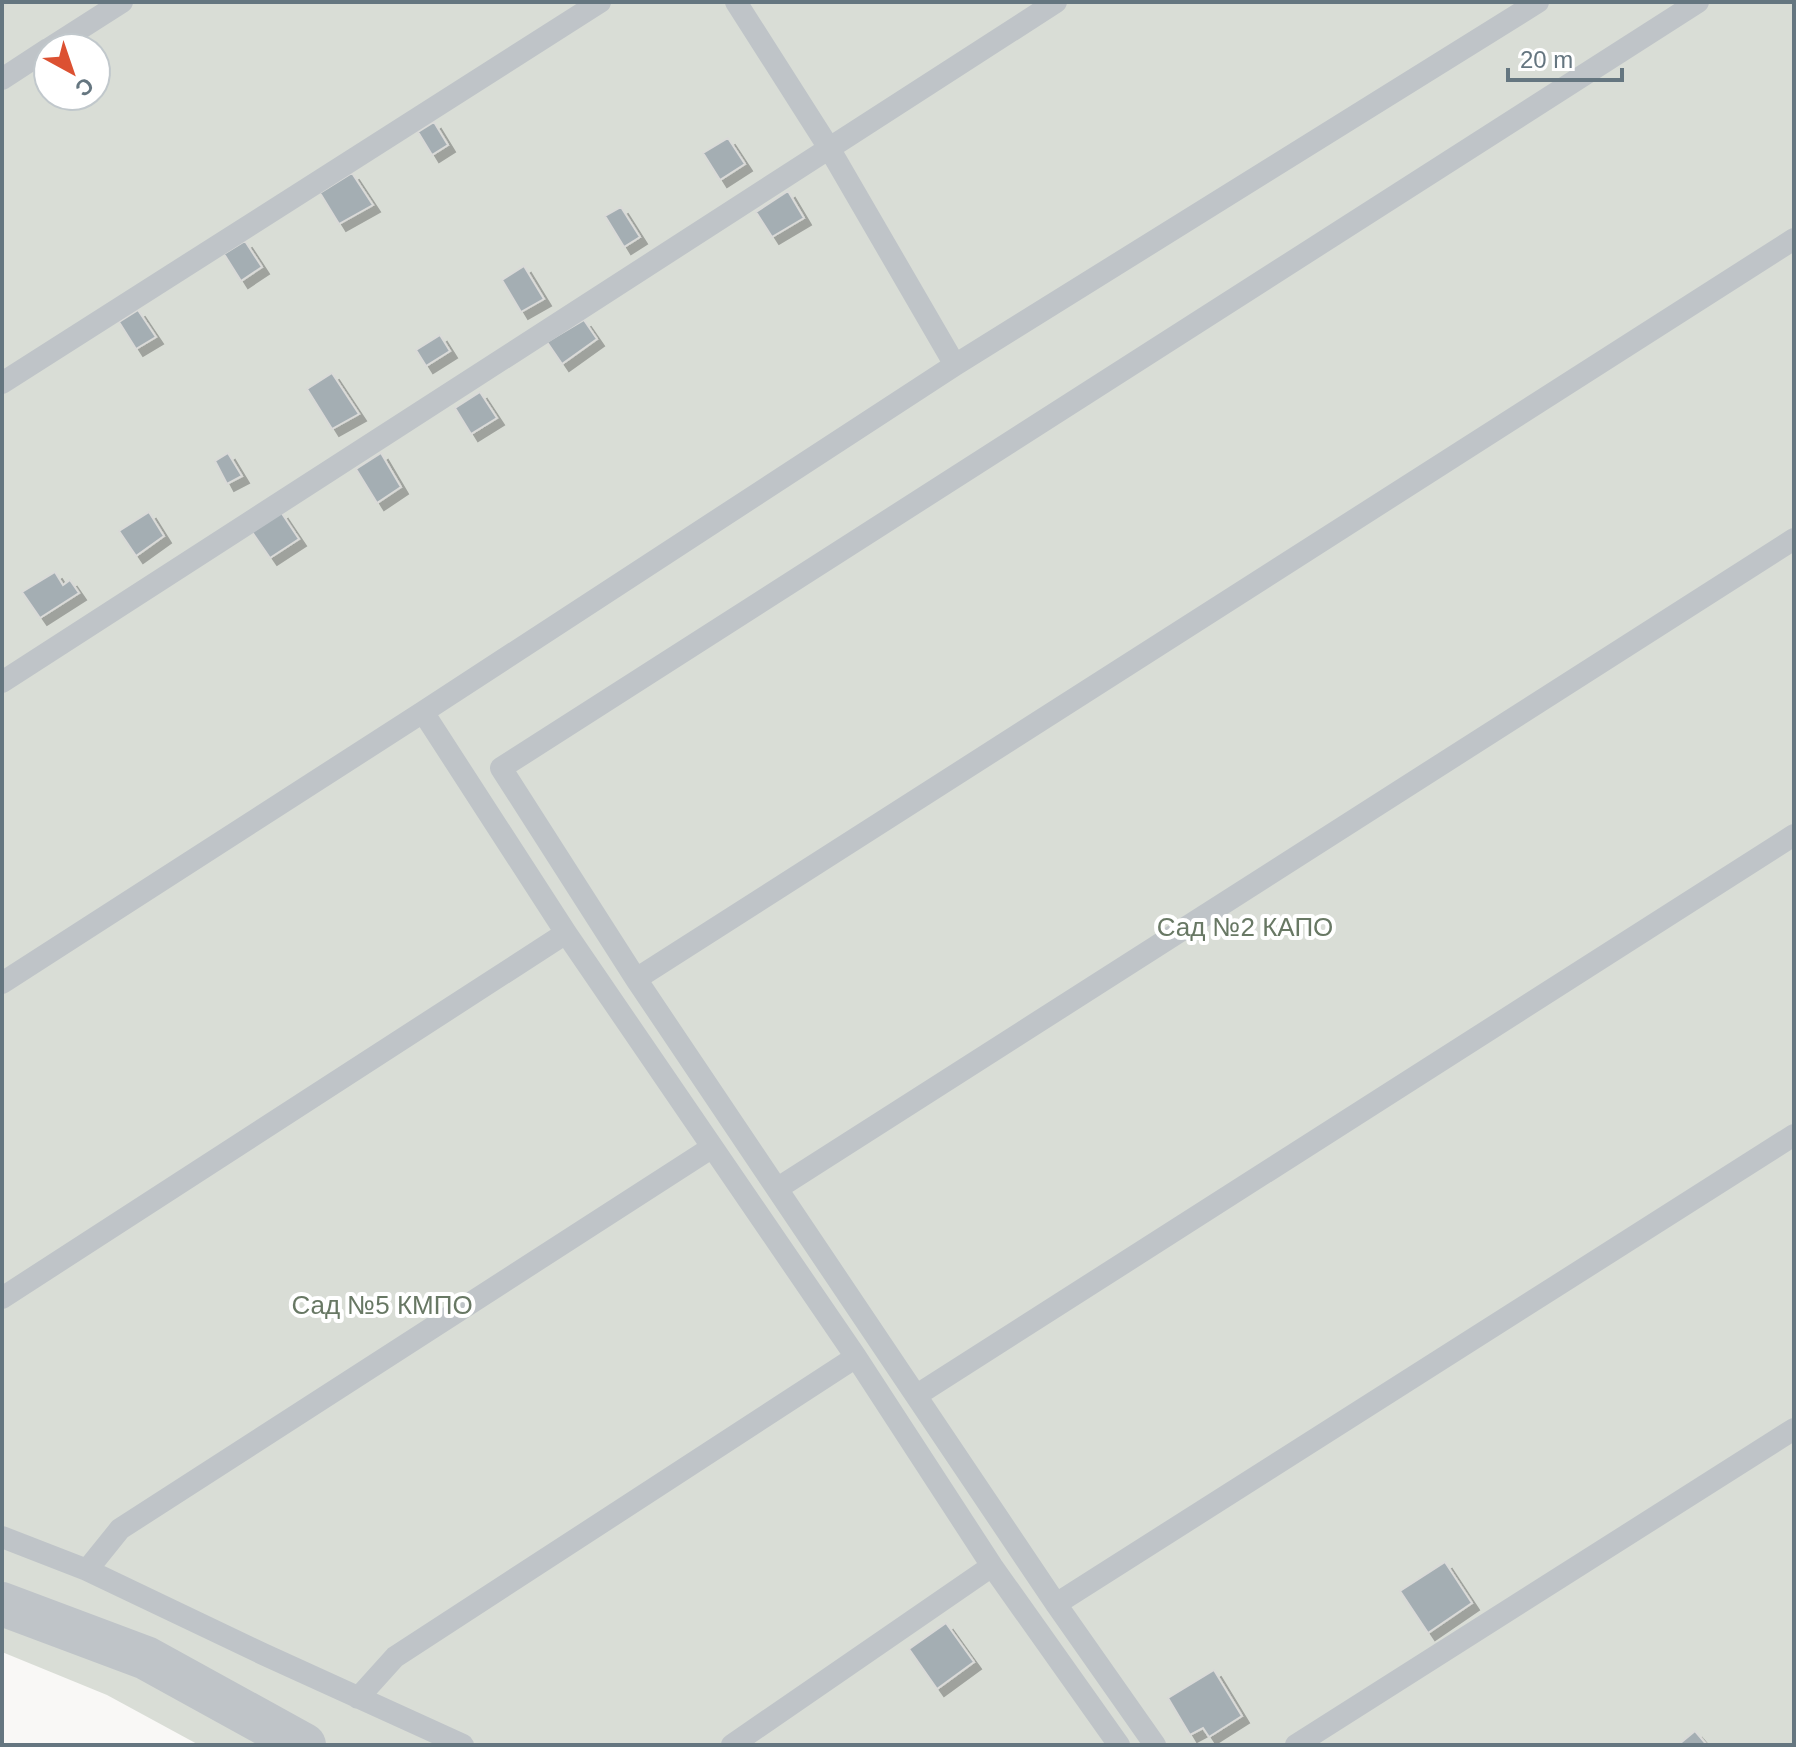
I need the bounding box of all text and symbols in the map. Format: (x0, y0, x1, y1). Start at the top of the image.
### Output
north arrow (32, 32, 112, 112)
scale bar (1508, 32, 1622, 82)
text: 20 m (1520, 46, 1573, 73)
text: С (70, 72, 99, 102)
park label: Сад №2 КАПО (1157, 912, 1333, 942)
park label: Сад №5 КМПО (291, 1290, 473, 1320)

